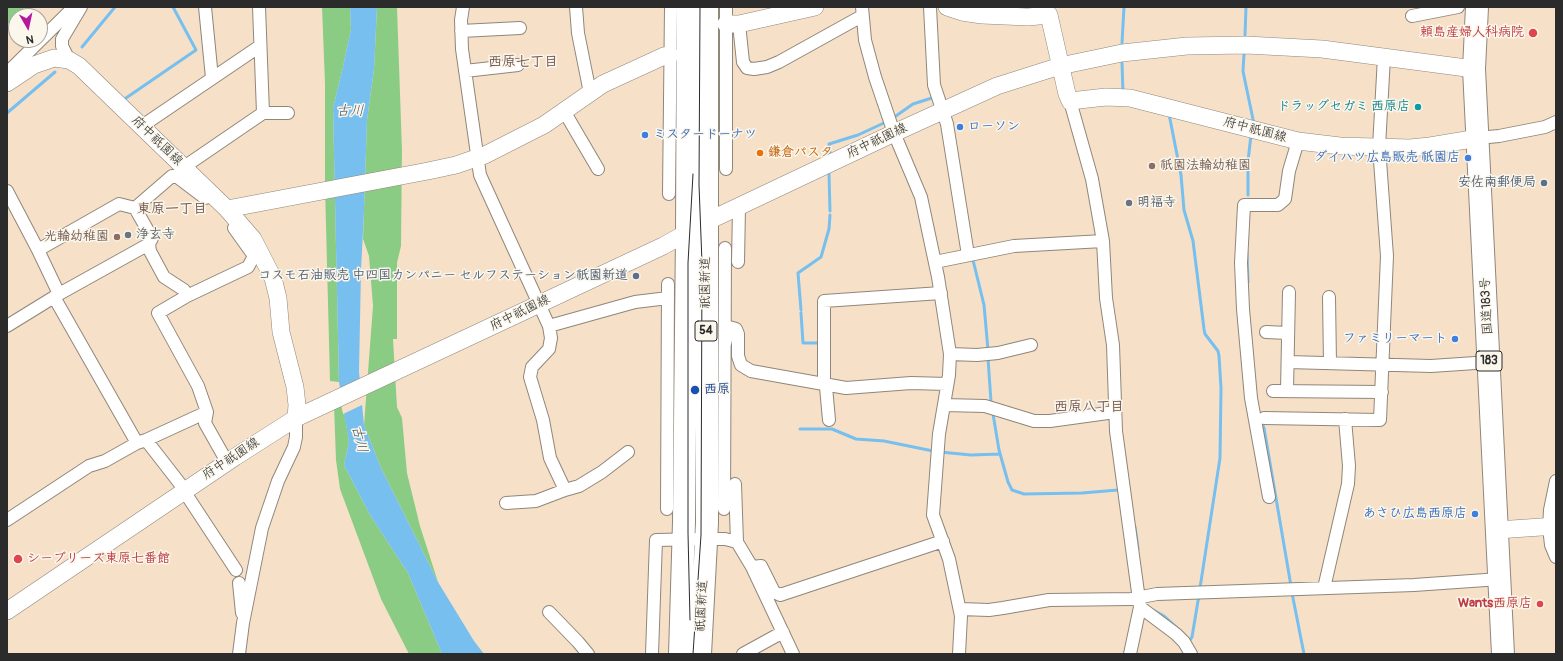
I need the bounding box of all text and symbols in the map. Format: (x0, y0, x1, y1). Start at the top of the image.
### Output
north arrow (8, 8, 48, 48)
place label: 頼島産婦人科病院 (1420, 25, 1524, 41)
marker: 頼島産婦人科病院 (1527, 27, 1539, 39)
text: N (25, 32, 34, 46)
district label: 西原七丁目 (488, 54, 558, 70)
place label: ドラッグセガミ 西原店 (1277, 99, 1410, 115)
marker: ドラッグセガミ 西原店 (1413, 102, 1423, 112)
water label: 古川 (336, 103, 364, 119)
street label: 府中祇園線 (128, 113, 186, 169)
street label: 府中祇園線 (1222, 114, 1288, 146)
place label: ローソン (968, 119, 1020, 135)
street label: 府中祇園線 (844, 120, 910, 162)
marker: ローソン (955, 122, 965, 132)
place label: ミスタードーナツ (653, 127, 757, 143)
marker: ミスタードーナツ (640, 130, 650, 140)
place label: 鎌倉パスタ (768, 145, 833, 161)
marker: 鎌倉パスタ (755, 148, 765, 158)
place label: ダイハツ広島販売 祇園店 (1314, 150, 1460, 166)
marker: ダイハツ広島販売 祇園店 (1463, 153, 1473, 163)
place label: 祇園法輪幼稚園 (1160, 158, 1251, 174)
marker: 祇園法輪幼稚園 (1147, 161, 1157, 171)
place label: 安佐南郵便局 (1458, 175, 1536, 191)
marker: 安佐南郵便局 (1539, 178, 1549, 188)
place label: 明福寺 (1137, 195, 1176, 211)
marker: 明福寺 (1124, 198, 1134, 208)
district label: 東原一丁目 (137, 201, 207, 217)
place label: 浄玄寺 (136, 227, 175, 243)
place label: 光輪幼稚園 (44, 229, 109, 245)
marker: 浄玄寺 (123, 230, 133, 240)
marker: 光輪幼稚園 (112, 232, 122, 242)
street label: 祇園新道 (698, 257, 714, 309)
place label: コスモ石油販売 中四国カンパニー セルフステーション祇園新道 (258, 268, 628, 284)
marker: コスモ石油販売 中四国カンパニー セルフステーション祇園新道 (631, 271, 641, 281)
street label: 国道183号 (1478, 277, 1496, 335)
street label: 府中祇園線 (487, 292, 553, 334)
road number: 54 (695, 321, 717, 341)
place label: ファミリーマート (1343, 331, 1447, 347)
marker: ファミリーマート (1450, 334, 1460, 344)
road number: 183 (1476, 351, 1502, 371)
place label: 西原 (704, 382, 730, 398)
marker: 西原 (689, 384, 701, 396)
district label: 西原八丁目 (1054, 399, 1124, 415)
water label: 古川 (348, 423, 370, 455)
street label: 府中祇園線 (199, 435, 263, 483)
place label: あさひ広島西原店 (1363, 506, 1467, 522)
marker: あさひ広島西原店 (1470, 509, 1480, 519)
place label: シーブリーズ東原七番館 (27, 551, 170, 567)
marker: シーブリーズ東原七番館 (12, 553, 24, 565)
street label: 祇園新道 (693, 580, 711, 632)
place label: Wants西原店 (1458, 596, 1532, 612)
marker: Wants西原店 (1535, 599, 1545, 609)

